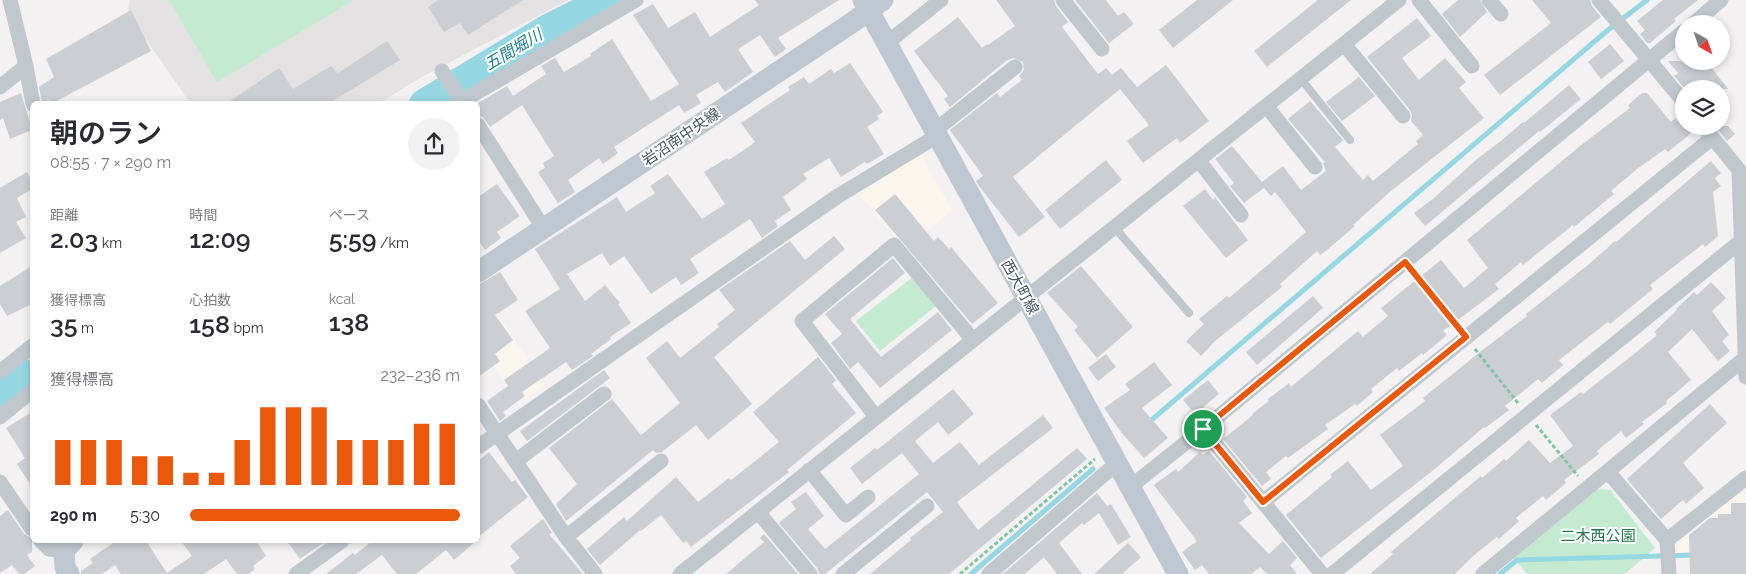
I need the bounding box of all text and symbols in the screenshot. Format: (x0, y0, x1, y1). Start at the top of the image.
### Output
north arrow (1675, 15, 1730, 70)
map controls (1675, 15, 1730, 135)
water label: 五間堀川 (481, 24, 547, 74)
button: layers (1675, 80, 1730, 135)
street label: 岩沼南中央線 (639, 104, 723, 170)
text: 朝のラン (50, 117, 162, 150)
button: share (408, 118, 460, 170)
text: 08:55 · 7 × 290 m (50, 153, 171, 172)
text: 距離 (50, 207, 78, 223)
text: 時間 (189, 207, 217, 223)
text: ペース (329, 207, 370, 223)
text: 2.03 (50, 224, 98, 254)
text: 12:09 (189, 224, 250, 254)
text: 5:59 (329, 224, 377, 254)
text: km (98, 235, 122, 251)
text: /km (377, 235, 409, 251)
street label: 西大町線 (998, 256, 1042, 318)
text: kcal (329, 291, 355, 307)
text: 獲得標高 (50, 292, 106, 308)
text: 心拍数 (189, 292, 231, 308)
text: 138 (329, 307, 369, 337)
text: 35 (50, 309, 78, 339)
text: 158 (189, 309, 230, 339)
text: m (78, 320, 94, 336)
text: bpm (230, 320, 264, 336)
text: 232–236 m (380, 366, 460, 385)
text: 獲得標高 (50, 370, 114, 389)
pin (1182, 408, 1224, 450)
icon: arrive (1189, 415, 1217, 443)
text: 290 m (50, 506, 97, 525)
text: 5:30 (130, 506, 160, 525)
park label: 二木西公園 (1560, 527, 1636, 545)

